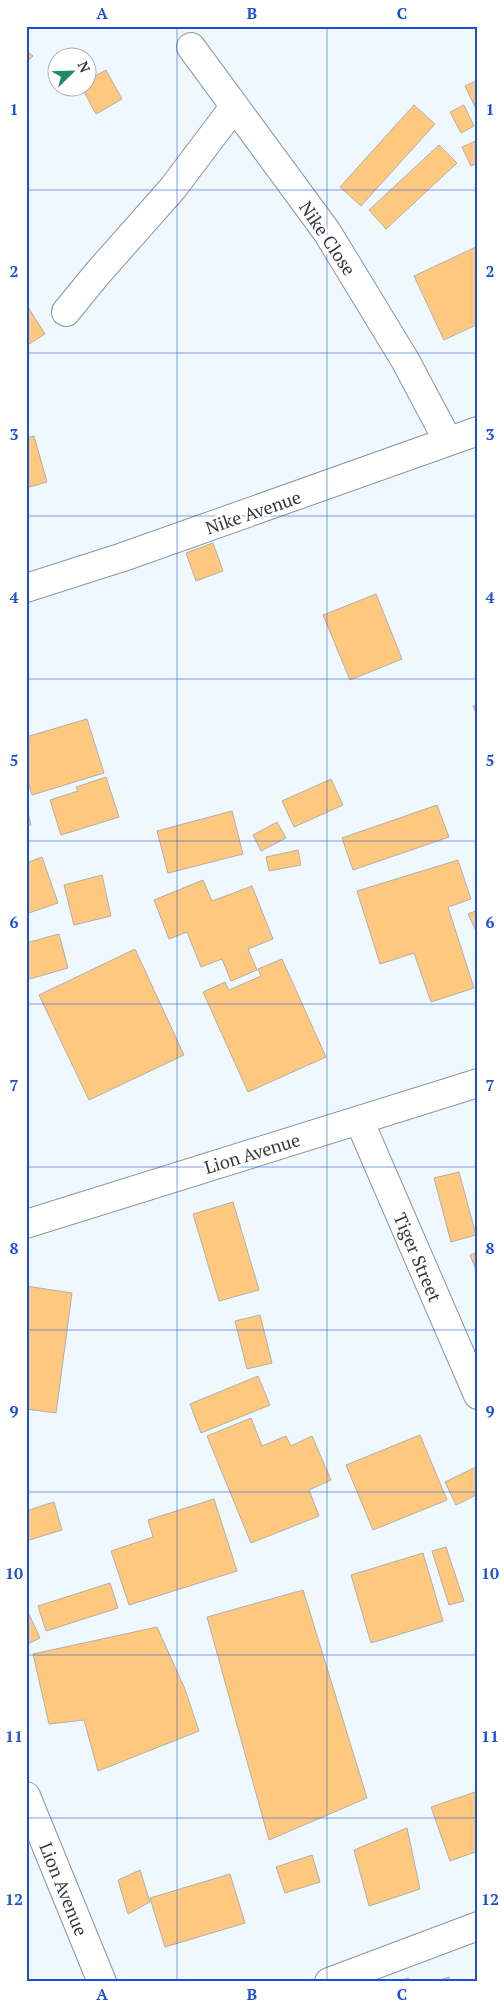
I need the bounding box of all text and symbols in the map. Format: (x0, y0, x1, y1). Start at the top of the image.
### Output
text: A (96, 2, 108, 24)
text: B (247, 2, 257, 24)
text: C (397, 2, 407, 24)
north arrow (48, 48, 98, 98)
text: N (74, 58, 95, 76)
text: 1 (9, 98, 19, 120)
text: 1 (485, 98, 495, 120)
street label: Nike Close (294, 196, 362, 280)
text: 2 (9, 260, 19, 282)
text: 2 (485, 260, 495, 282)
text: 3 (9, 423, 19, 445)
text: 3 (485, 423, 495, 445)
street label: Nike Avenue (202, 484, 304, 540)
text: 4 (9, 586, 19, 608)
text: 4 (485, 586, 495, 608)
text: 5 (9, 749, 19, 771)
text: 5 (485, 749, 495, 771)
text: 6 (9, 911, 19, 933)
text: 6 (485, 911, 495, 933)
text: 7 (9, 1074, 19, 1096)
text: 7 (485, 1074, 495, 1096)
street label: Lion Avenue (201, 1127, 303, 1179)
street label: Tiger Street (389, 1209, 448, 1305)
text: 8 (9, 1237, 19, 1259)
text: 8 (485, 1237, 495, 1259)
text: 9 (9, 1400, 19, 1422)
text: 9 (485, 1400, 495, 1422)
text: 10 (5, 1562, 23, 1584)
text: 10 (481, 1562, 499, 1584)
text: 11 (5, 1725, 23, 1747)
text: 11 (481, 1725, 499, 1747)
street label: Lion Avenue (34, 1839, 94, 1939)
text: 12 (5, 1888, 23, 1910)
text: 12 (481, 1888, 499, 1910)
text: A (96, 1983, 108, 2005)
text: B (247, 1983, 257, 2005)
text: C (397, 1983, 407, 2005)

